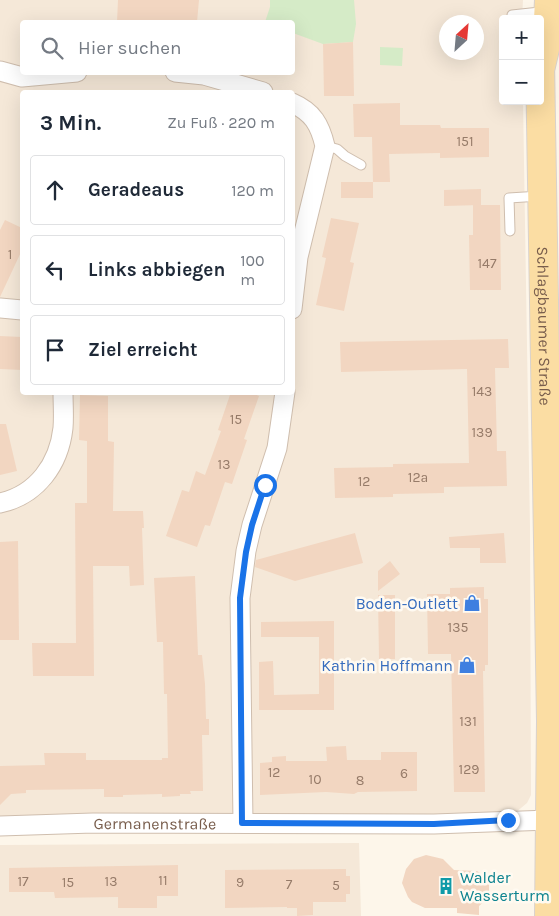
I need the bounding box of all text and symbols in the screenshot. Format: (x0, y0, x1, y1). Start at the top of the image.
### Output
north arrow (439, 15, 484, 60)
map controls (499, 15, 544, 105)
button: + (499, 15, 544, 60)
search box (20, 20, 295, 75)
icon: search (38, 34, 66, 62)
text: Hier suchen (78, 37, 181, 59)
button: − (499, 60, 544, 105)
text: 3 Min. (40, 111, 101, 135)
text: Zu Fuß · 220 m (167, 113, 275, 132)
house number: 151 (456, 133, 474, 150)
icon: ahead (41, 176, 69, 204)
text: Geradeaus (88, 179, 184, 201)
text: 120 m (231, 181, 274, 200)
house number: 1 (8, 246, 12, 263)
street label: Schlagbaumer Straße (533, 246, 555, 406)
text: 100 m (240, 251, 265, 289)
house number: 147 (477, 255, 497, 272)
icon: left (41, 256, 69, 284)
text: Links abbiegen (88, 259, 225, 281)
icon: arrive (41, 336, 69, 364)
text: Ziel erreicht (88, 339, 198, 361)
house number: 143 (472, 383, 492, 400)
house number: 15 (230, 411, 242, 428)
house number: 139 (471, 424, 493, 441)
house number: 13 (218, 456, 230, 473)
house number: 12a (408, 469, 428, 486)
house number: 12 (358, 473, 370, 490)
route start (254, 474, 277, 497)
shop icon: Boden-Outlett (462, 593, 482, 613)
place label: Boden-Outlett (356, 594, 458, 613)
house number: 135 (448, 619, 468, 636)
shop icon: Kathrin Hoffmann (457, 655, 477, 675)
place label: Kathrin Hoffmann (321, 656, 453, 675)
house number: 131 (459, 713, 477, 730)
house number: 129 (459, 761, 479, 778)
house number: 12 (268, 764, 280, 781)
house number: 6 (400, 765, 408, 782)
house number: 10 (309, 771, 321, 788)
house number: 8 (356, 772, 364, 789)
route end (497, 809, 520, 832)
street label: Germanenstraße (94, 814, 216, 833)
place label: Walder Wasserturm (460, 868, 550, 905)
house number: 11 (158, 872, 168, 889)
house number: 17 (17, 873, 29, 890)
house number: 13 (105, 873, 117, 890)
house number: 15 (62, 874, 74, 891)
house number: 9 (236, 874, 244, 891)
house number: 7 (286, 876, 293, 893)
building icon: Walder Wasserturm (436, 876, 456, 896)
house number: 5 (332, 877, 340, 894)

